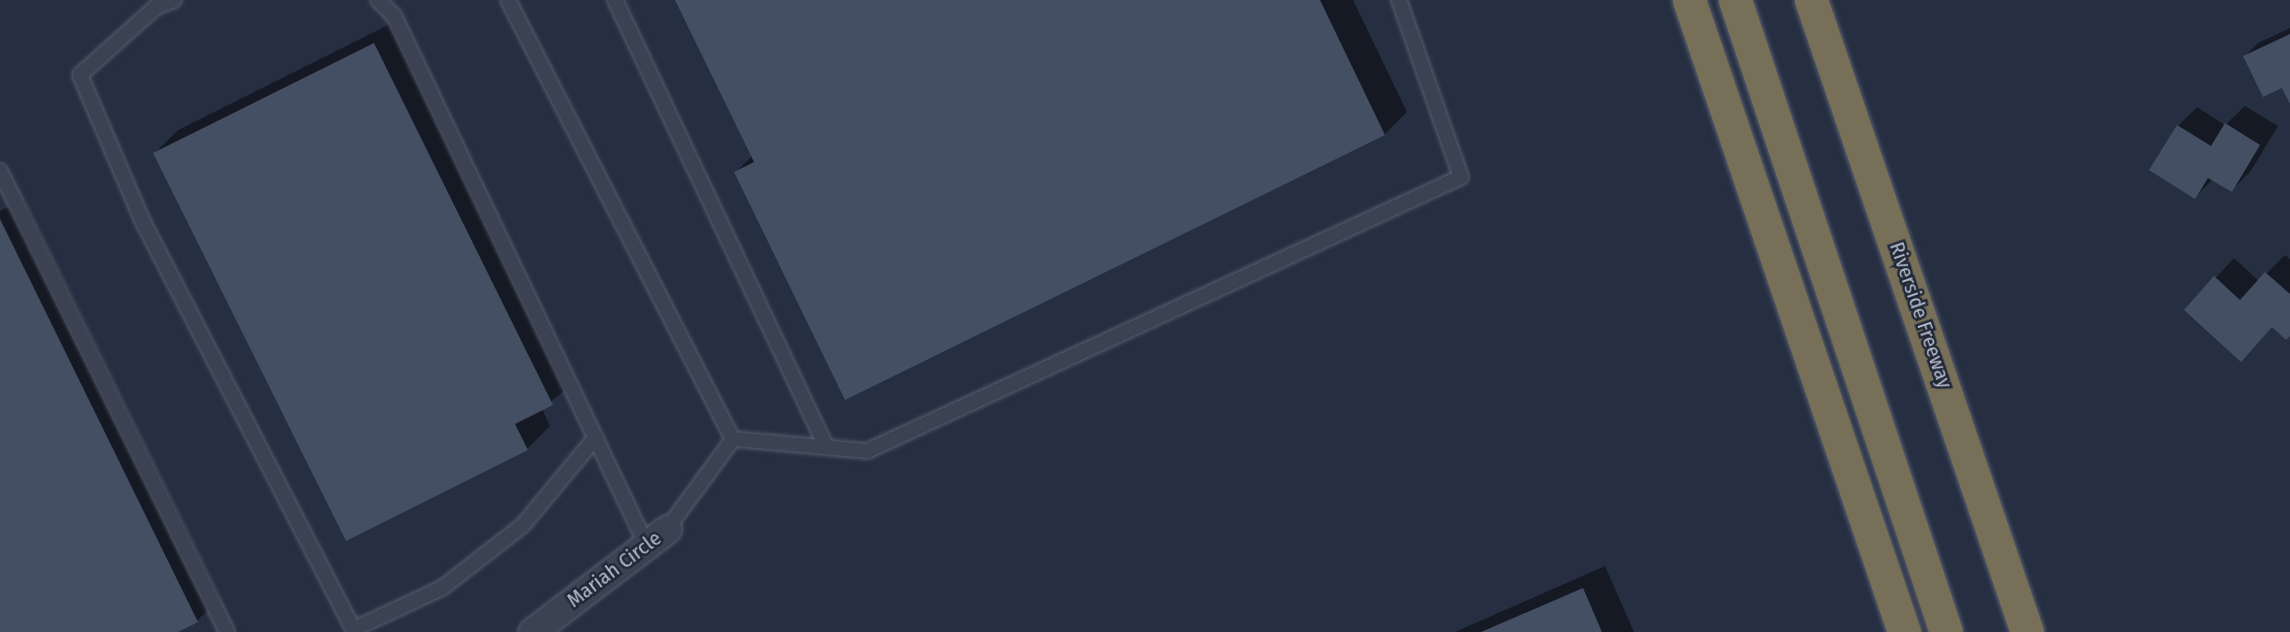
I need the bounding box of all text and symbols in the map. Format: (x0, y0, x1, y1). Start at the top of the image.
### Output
street label: Riverside Freeway (1884, 239, 1958, 391)
street label: Mariah Circle (562, 525, 666, 613)

